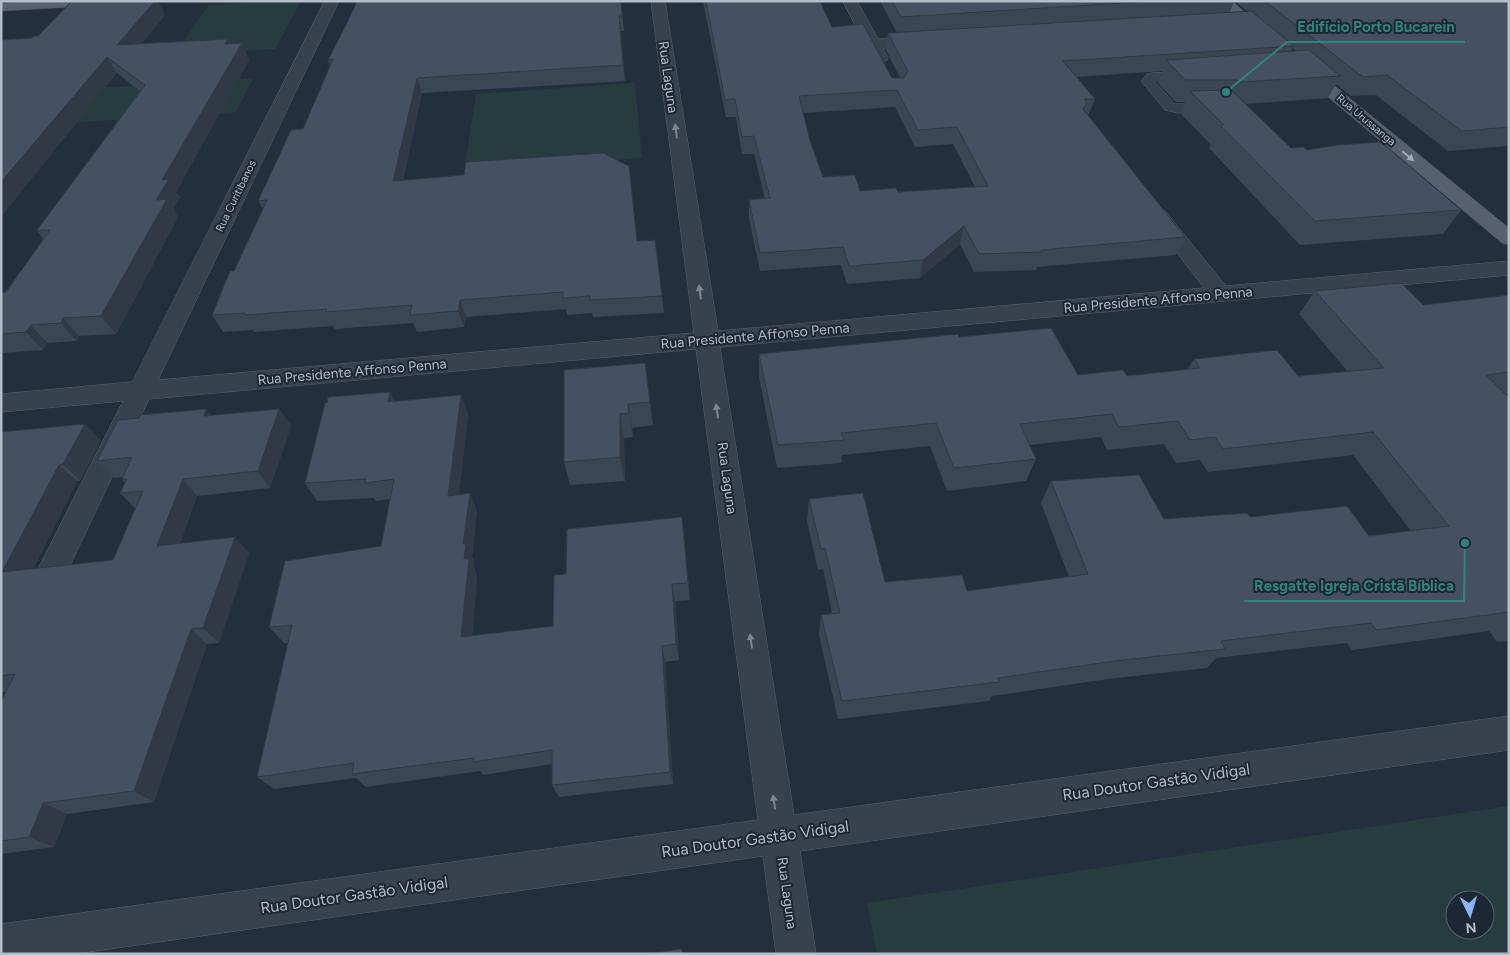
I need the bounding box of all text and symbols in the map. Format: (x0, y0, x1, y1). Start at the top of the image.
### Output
callout: Edifício Porto Bucarein (1287, 12, 1465, 42)
text: Edifício Porto Bucarein (1297, 18, 1455, 36)
street label: Rua Laguna (655, 40, 681, 114)
street label: Rua Urussanga (1334, 92, 1398, 148)
one-way arrow (672, 123, 680, 139)
one-way arrow (1402, 150, 1415, 161)
street label: Rua Curitibanos (213, 158, 259, 234)
one-way arrow (695, 283, 703, 299)
street label: Rua Presidente Affonso Penna (1063, 283, 1253, 317)
street label: Rua Presidente Affonso Penna (660, 319, 850, 353)
street label: Rua Presidente Affonso Penna (257, 355, 447, 389)
one-way arrow (713, 402, 721, 418)
street label: Rua Laguna (714, 441, 740, 515)
callout: Resgatte Igreja Cristã Bíblica (1244, 571, 1464, 601)
text: Resgatte Igreja Cristã Bíblica (1254, 577, 1454, 595)
one-way arrow (746, 632, 754, 648)
street label: Rua Doutor Gastão Vidigal (1061, 759, 1251, 805)
one-way arrow (770, 793, 778, 809)
street label: Rua Doutor Gastão Vidigal (660, 816, 850, 862)
street label: Rua Laguna (774, 856, 800, 930)
street label: Rua Doutor Gastão Vidigal (259, 872, 449, 918)
north arrow (1445, 890, 1495, 940)
text: N (1465, 919, 1477, 936)

